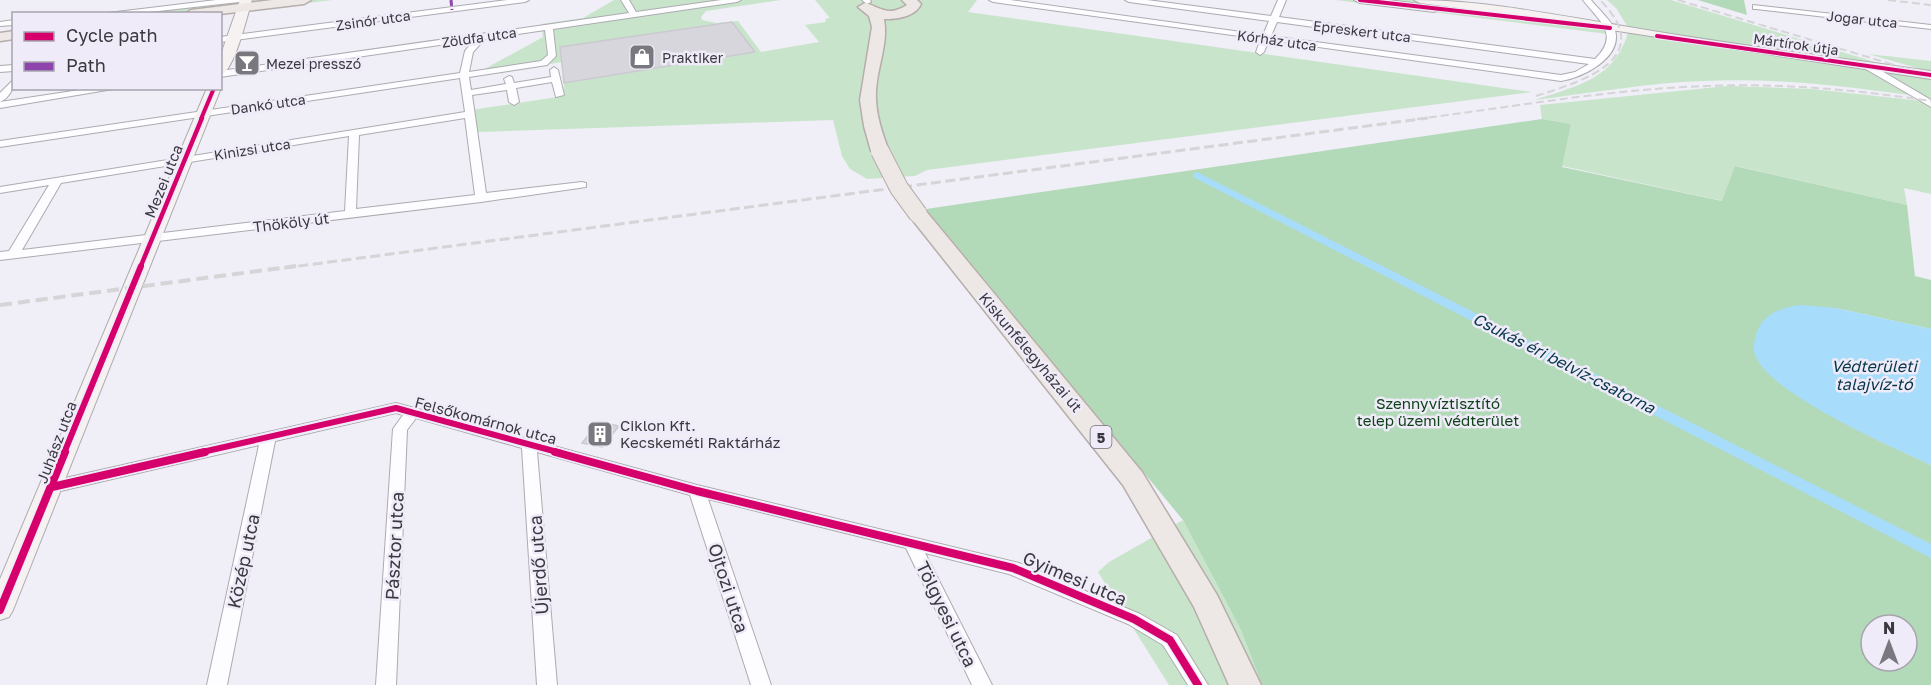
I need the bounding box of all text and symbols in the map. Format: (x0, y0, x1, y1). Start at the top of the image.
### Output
street label: Zsinór utca (335, 6, 411, 34)
street label: Jogar utca (1826, 7, 1898, 31)
legend (12, 12, 222, 90)
street label: Epreskert utca (1312, 17, 1412, 45)
street label: Zöldfa utca (441, 23, 517, 51)
text: Cycle path (66, 24, 158, 46)
street label: Kórház utca (1236, 26, 1318, 54)
street label: Mártírok útja (1752, 30, 1840, 58)
shop icon: Praktiker (627, 42, 657, 72)
bar icon: Mezei presszó (232, 48, 262, 78)
place label: Praktiker (662, 49, 724, 66)
text: Path (66, 54, 106, 76)
place label: Mezei presszó (266, 55, 361, 72)
street label: Dankó utca (229, 90, 307, 118)
street label: Kinizsi utca (213, 135, 291, 163)
street label: Mezei utca (140, 142, 186, 220)
street label: Thököly út (252, 208, 330, 236)
street label: Kiskunfélegyházai út (976, 288, 1086, 416)
water label: Csukás éri belvíz-csatorna (1470, 308, 1659, 418)
water label: Védterületi talajvíz-tó (1831, 356, 1918, 394)
street label: Felsőkomárnok utca (413, 392, 559, 448)
park label: Szennyvíztisztító telep üzemi védterület (1357, 394, 1519, 429)
street label: Juhász utca (32, 399, 80, 485)
place label: Ciklon Kft. Kecskeméti Raktárház (620, 416, 781, 451)
building icon: Ciklon Kft. Kecskeméti Raktárház (585, 419, 615, 449)
road number: 5 (1090, 426, 1112, 448)
street label: Pásztor utca (380, 491, 408, 601)
street label: Közép utca (222, 512, 264, 610)
street label: Újerdő utca (524, 515, 552, 615)
street label: Ojtozi utca (704, 541, 754, 635)
street label: Gyimesi utca (1020, 546, 1130, 610)
street label: Tölgyesi utca (912, 558, 982, 670)
north arrow (1859, 613, 1919, 673)
text: N (1883, 618, 1895, 638)

